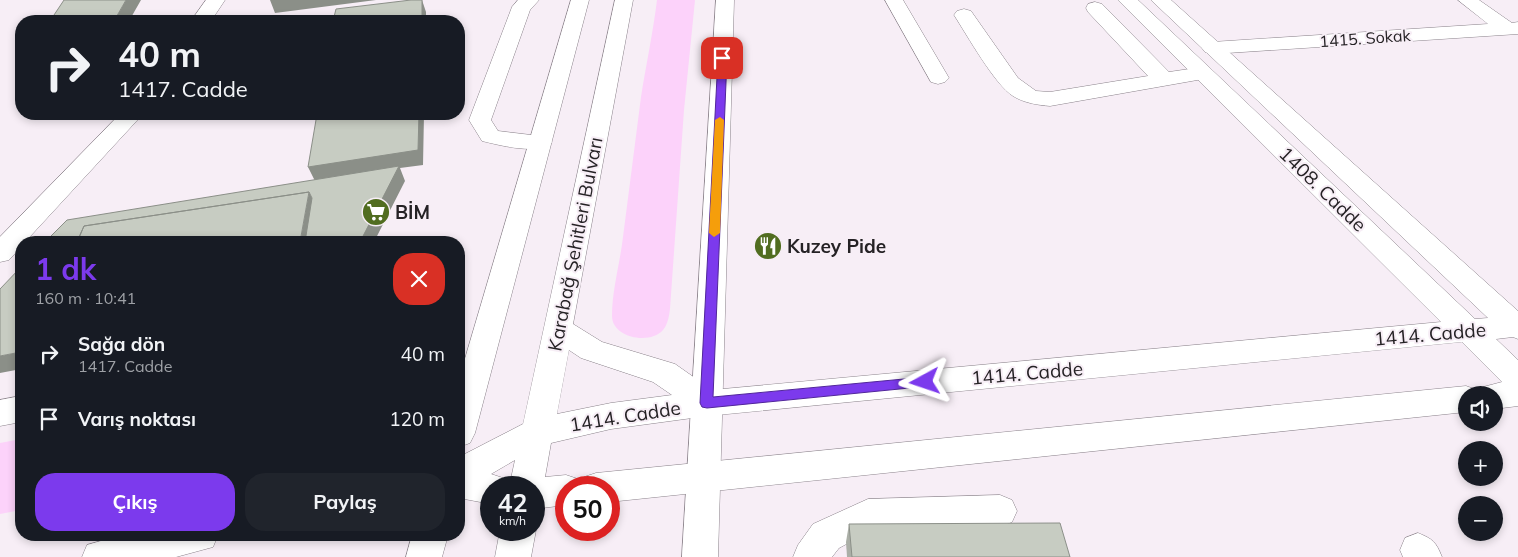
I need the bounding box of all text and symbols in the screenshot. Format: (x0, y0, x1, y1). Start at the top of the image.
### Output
street label: 1415. Sokak (1319, 25, 1412, 51)
text: 40 m (118, 32, 201, 76)
icon: right (35, 35, 100, 100)
pin (701, 37, 743, 79)
icon: arrive (708, 44, 736, 72)
text: 1417. Cadde (118, 75, 248, 103)
street label: Karabağ Şehitleri Bulvarı (542, 135, 608, 353)
street label: 1408. Cadde (1274, 141, 1372, 237)
supermarket icon: BİM (361, 197, 391, 227)
place label: BİM (395, 200, 430, 224)
restaurant icon: Kuzey Pide (753, 231, 783, 261)
place label: Kuzey Pide (787, 234, 886, 258)
text: 1 dk (35, 250, 96, 288)
button: close (393, 253, 445, 305)
text: 160 m · 10:41 (35, 288, 136, 308)
street label: 1414. Cadde (1373, 317, 1487, 351)
text: Sağa dön (78, 332, 165, 356)
icon: right (35, 340, 63, 368)
text: 40 m (401, 342, 445, 366)
position arrow (898, 355, 950, 407)
text: 1417. Cadde (78, 356, 172, 376)
street label: 1414. Cadde (970, 356, 1084, 390)
map controls (1458, 386, 1503, 541)
button: sound (1458, 386, 1503, 431)
street label: 1414. Cadde (568, 395, 682, 437)
icon: arrive (35, 405, 63, 433)
text: Varış noktası (78, 407, 196, 431)
text: 120 m (389, 407, 445, 431)
button: + (1458, 441, 1503, 486)
button: Çıkış (35, 473, 235, 531)
button: Paylaş (245, 473, 445, 531)
speed limit sign: 50 (555, 476, 620, 541)
text: 42 (497, 487, 528, 518)
button: − (1458, 496, 1503, 541)
text: km/h (499, 513, 526, 528)

